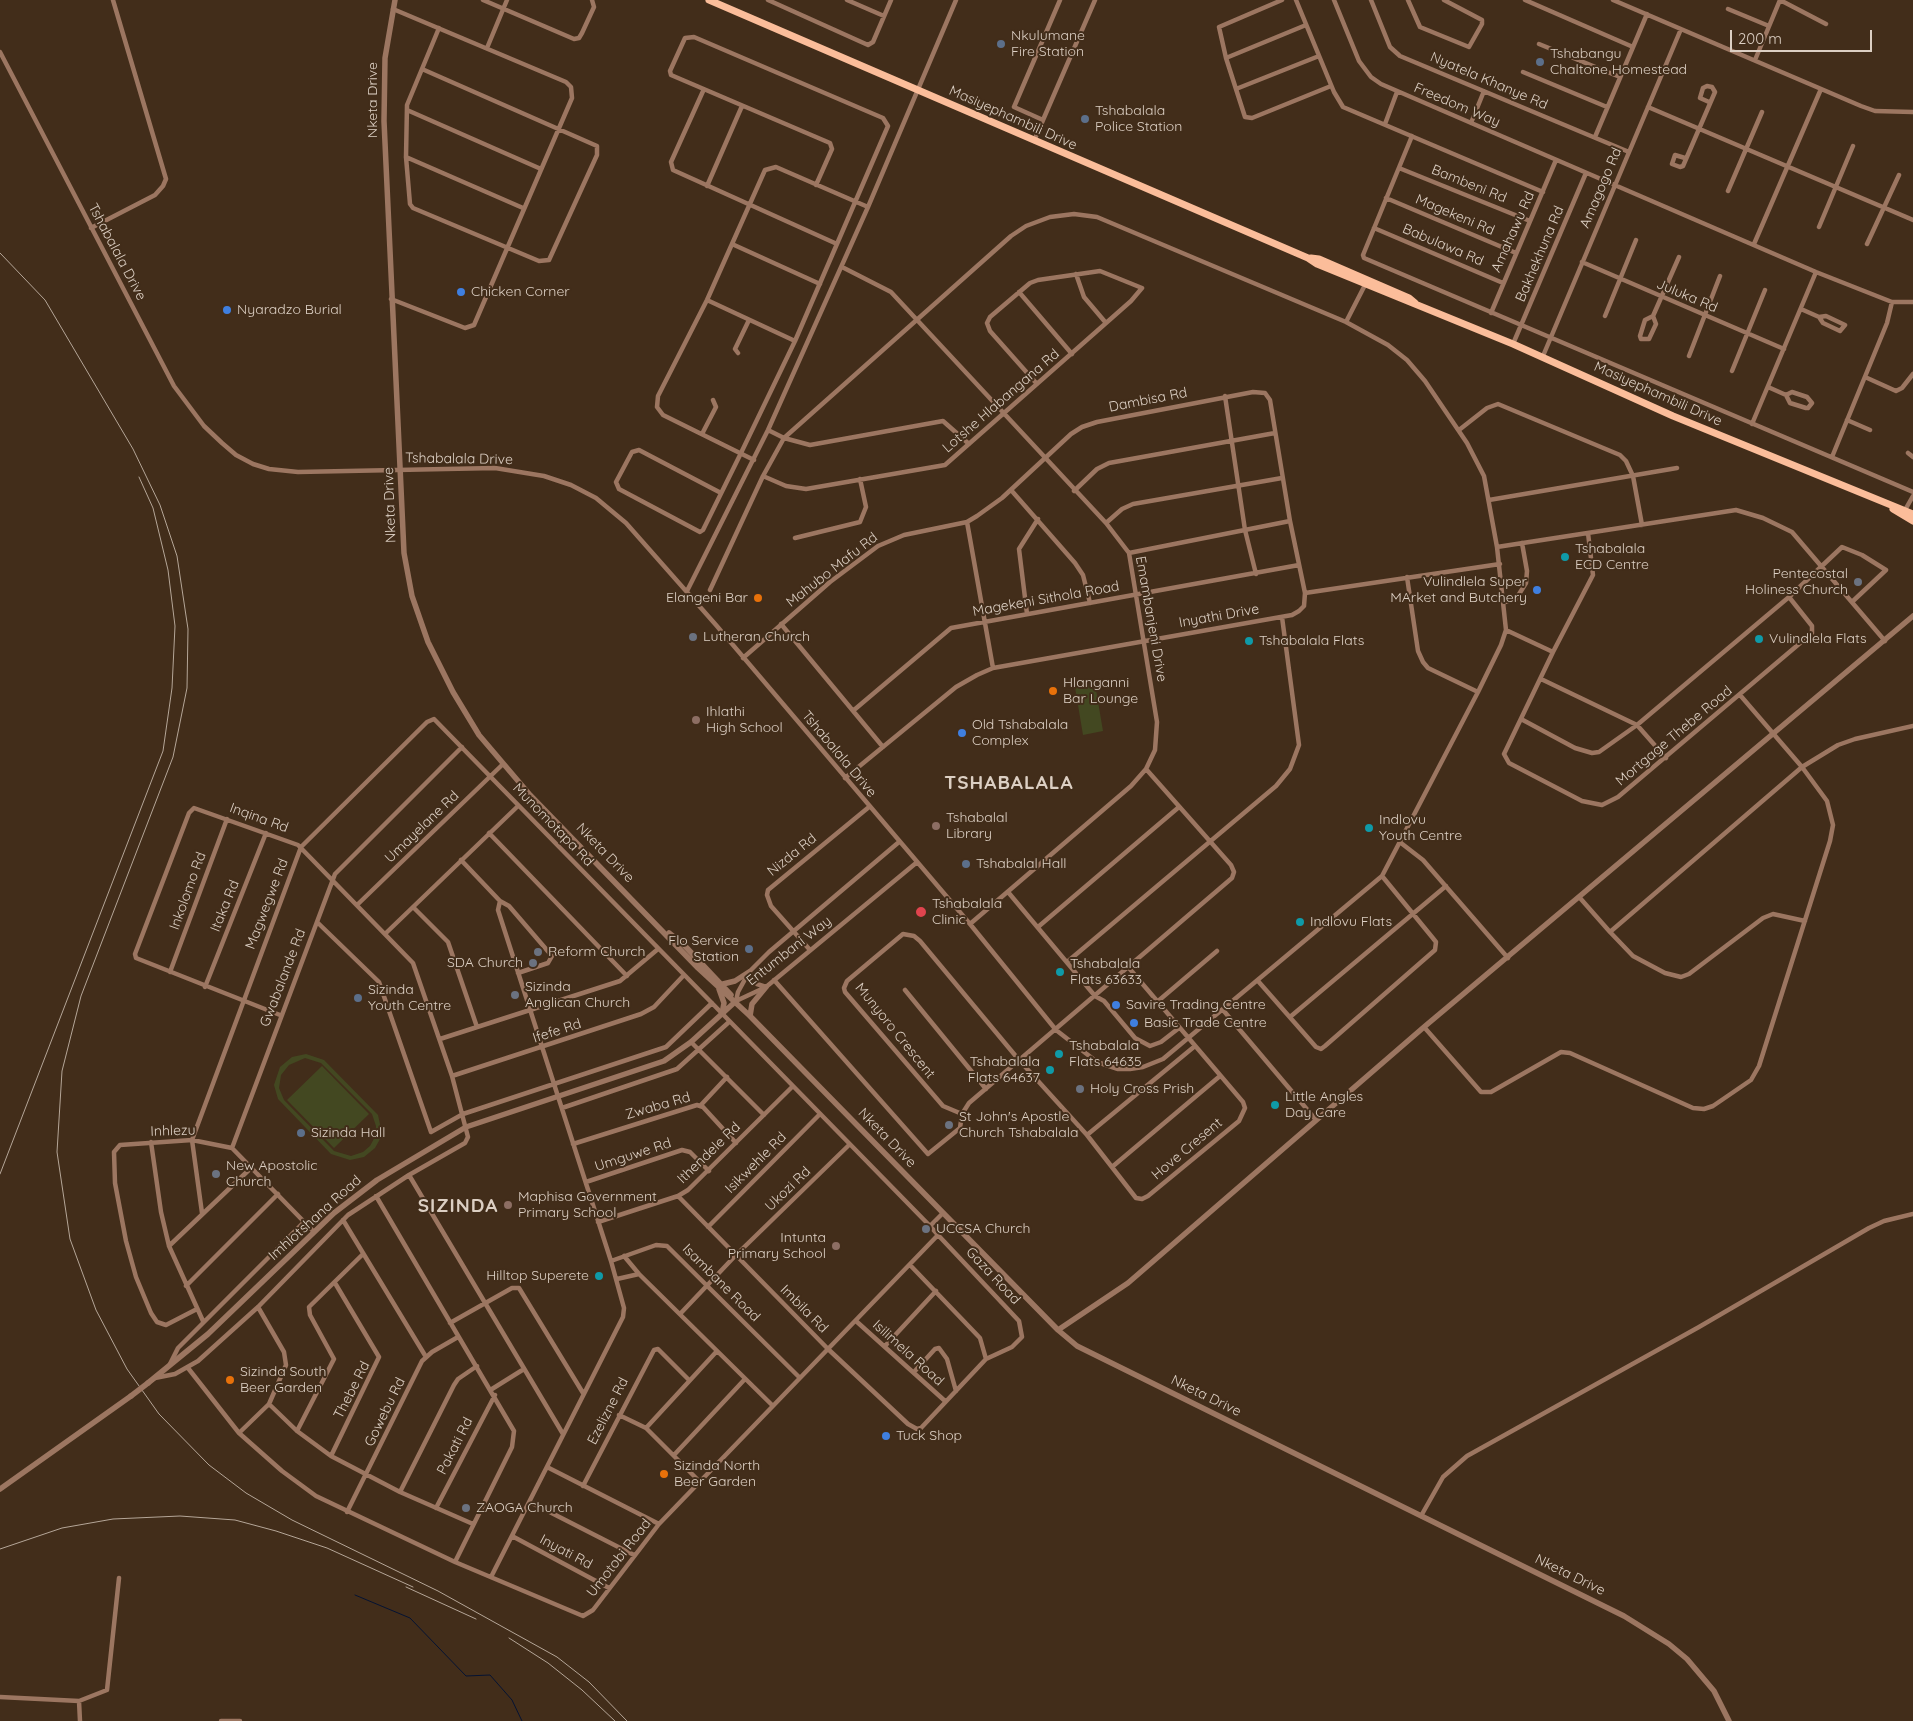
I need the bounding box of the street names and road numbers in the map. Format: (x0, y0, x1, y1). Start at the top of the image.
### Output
street label: Nyatela Khanye Rd (1428, 49, 1550, 113)
street label: Nketa Drive (365, 62, 381, 138)
street label: Freedom Way (1411, 79, 1503, 131)
street label: Masiyephambili Drive (946, 82, 1080, 154)
street label: Amagogo Rd (1577, 145, 1625, 231)
street label: Bambeni Rd (1429, 161, 1509, 207)
street label: Amahawu Rd (1488, 189, 1538, 275)
street label: Magekeni Rd (1413, 191, 1497, 239)
street label: Tshabalala Drive (84, 200, 150, 304)
street label: Bakhekhuna Rd (1512, 204, 1568, 304)
street label: Babulawa Rd (1400, 220, 1486, 270)
street label: Juluka Rd (1654, 276, 1720, 316)
street label: Lotshe Hlabangana Rd (939, 346, 1063, 456)
street label: Masiyephambili Drive (1591, 358, 1725, 430)
street label: Dambisa Rd (1107, 384, 1189, 416)
street label: Tshabalala Drive (405, 450, 513, 468)
street label: Nketa Drive (380, 467, 400, 543)
street label: Mahubo Mafu Rd (783, 529, 881, 611)
street label: Emambanjeni Drive (1132, 555, 1170, 683)
street label: Magekeni Sithola Road (971, 578, 1121, 620)
street label: Inyathi Drive (1178, 601, 1260, 631)
street label: Mortgage Thebe Road (1612, 682, 1736, 790)
street label: Tshabalala Drive (798, 707, 880, 801)
street label: Munomotapa Rd (509, 780, 597, 870)
street label: Umayelane Rd (382, 787, 462, 867)
street label: Inqina Rd (227, 800, 291, 836)
street label: Nketa Drive (573, 820, 637, 886)
street label: Nizda Rd (764, 830, 820, 880)
street label: Inkolomo Rd (166, 850, 210, 932)
street label: Magwegwe Rd (242, 856, 292, 952)
street label: Itaka Rd (207, 878, 243, 934)
street label: Entumbani Way (743, 913, 835, 989)
street label: Gwabalande Rd (257, 927, 309, 1029)
street label: Munyoro Crescent (851, 980, 939, 1082)
street label: Ifefe Rd (531, 1015, 583, 1047)
street label: Zwaba Rd (624, 1089, 692, 1123)
street label: Nketa Drive (855, 1105, 919, 1171)
street label: Hove Cresent (1148, 1115, 1226, 1183)
street label: Ithendele Rd (674, 1119, 744, 1187)
street label: Inhlezu (150, 1122, 196, 1140)
street label: Isikwehle Rd (722, 1129, 790, 1197)
street label: Umguwe Rd (593, 1135, 673, 1175)
street label: Ukozi Rd (762, 1163, 814, 1215)
street label: Imhlotshana Road (265, 1172, 365, 1264)
street label: Isambane Road (679, 1241, 763, 1325)
street label: Gaza Road (962, 1244, 1024, 1308)
street label: Imbila Rd (776, 1281, 832, 1337)
street label: Isilimela Road (869, 1317, 947, 1389)
street label: Thebe Rd (330, 1358, 374, 1422)
street label: Nketa Drive (1168, 1372, 1244, 1420)
street label: Gowebu Rd (361, 1375, 409, 1449)
street label: Ezelizne Rd (584, 1375, 632, 1447)
street label: Pakati Rd (433, 1415, 477, 1477)
street label: Umotobi Road (583, 1516, 655, 1600)
street label: Inyati Rd (537, 1531, 595, 1573)
street label: Nketa Drive (1532, 1551, 1608, 1599)

